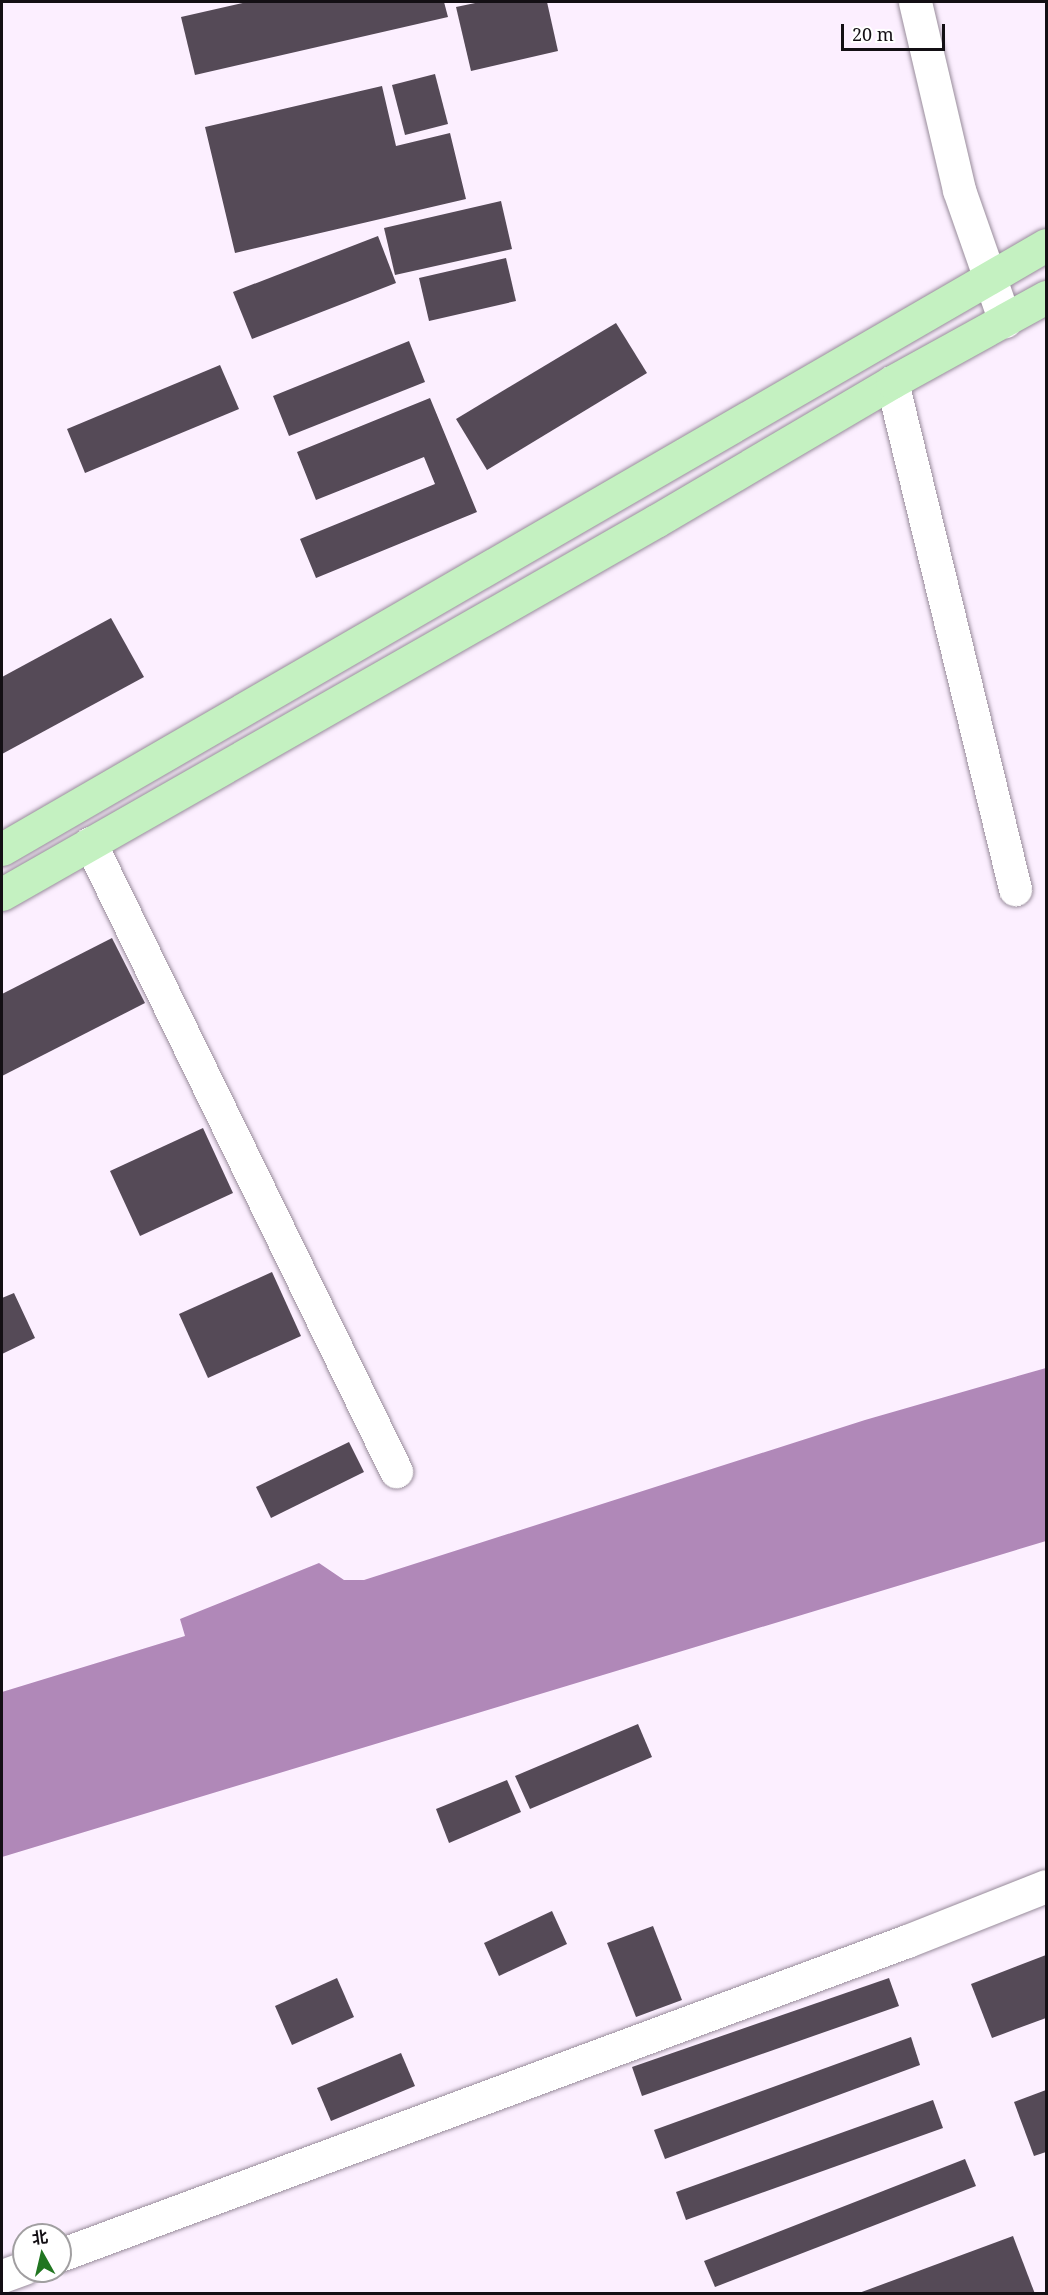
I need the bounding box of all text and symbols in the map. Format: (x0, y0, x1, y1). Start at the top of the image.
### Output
scale bar (844, 12, 948, 50)
text: 20 m (852, 22, 894, 46)
north arrow (12, 2223, 72, 2283)
text: 北 (30, 2225, 49, 2249)

